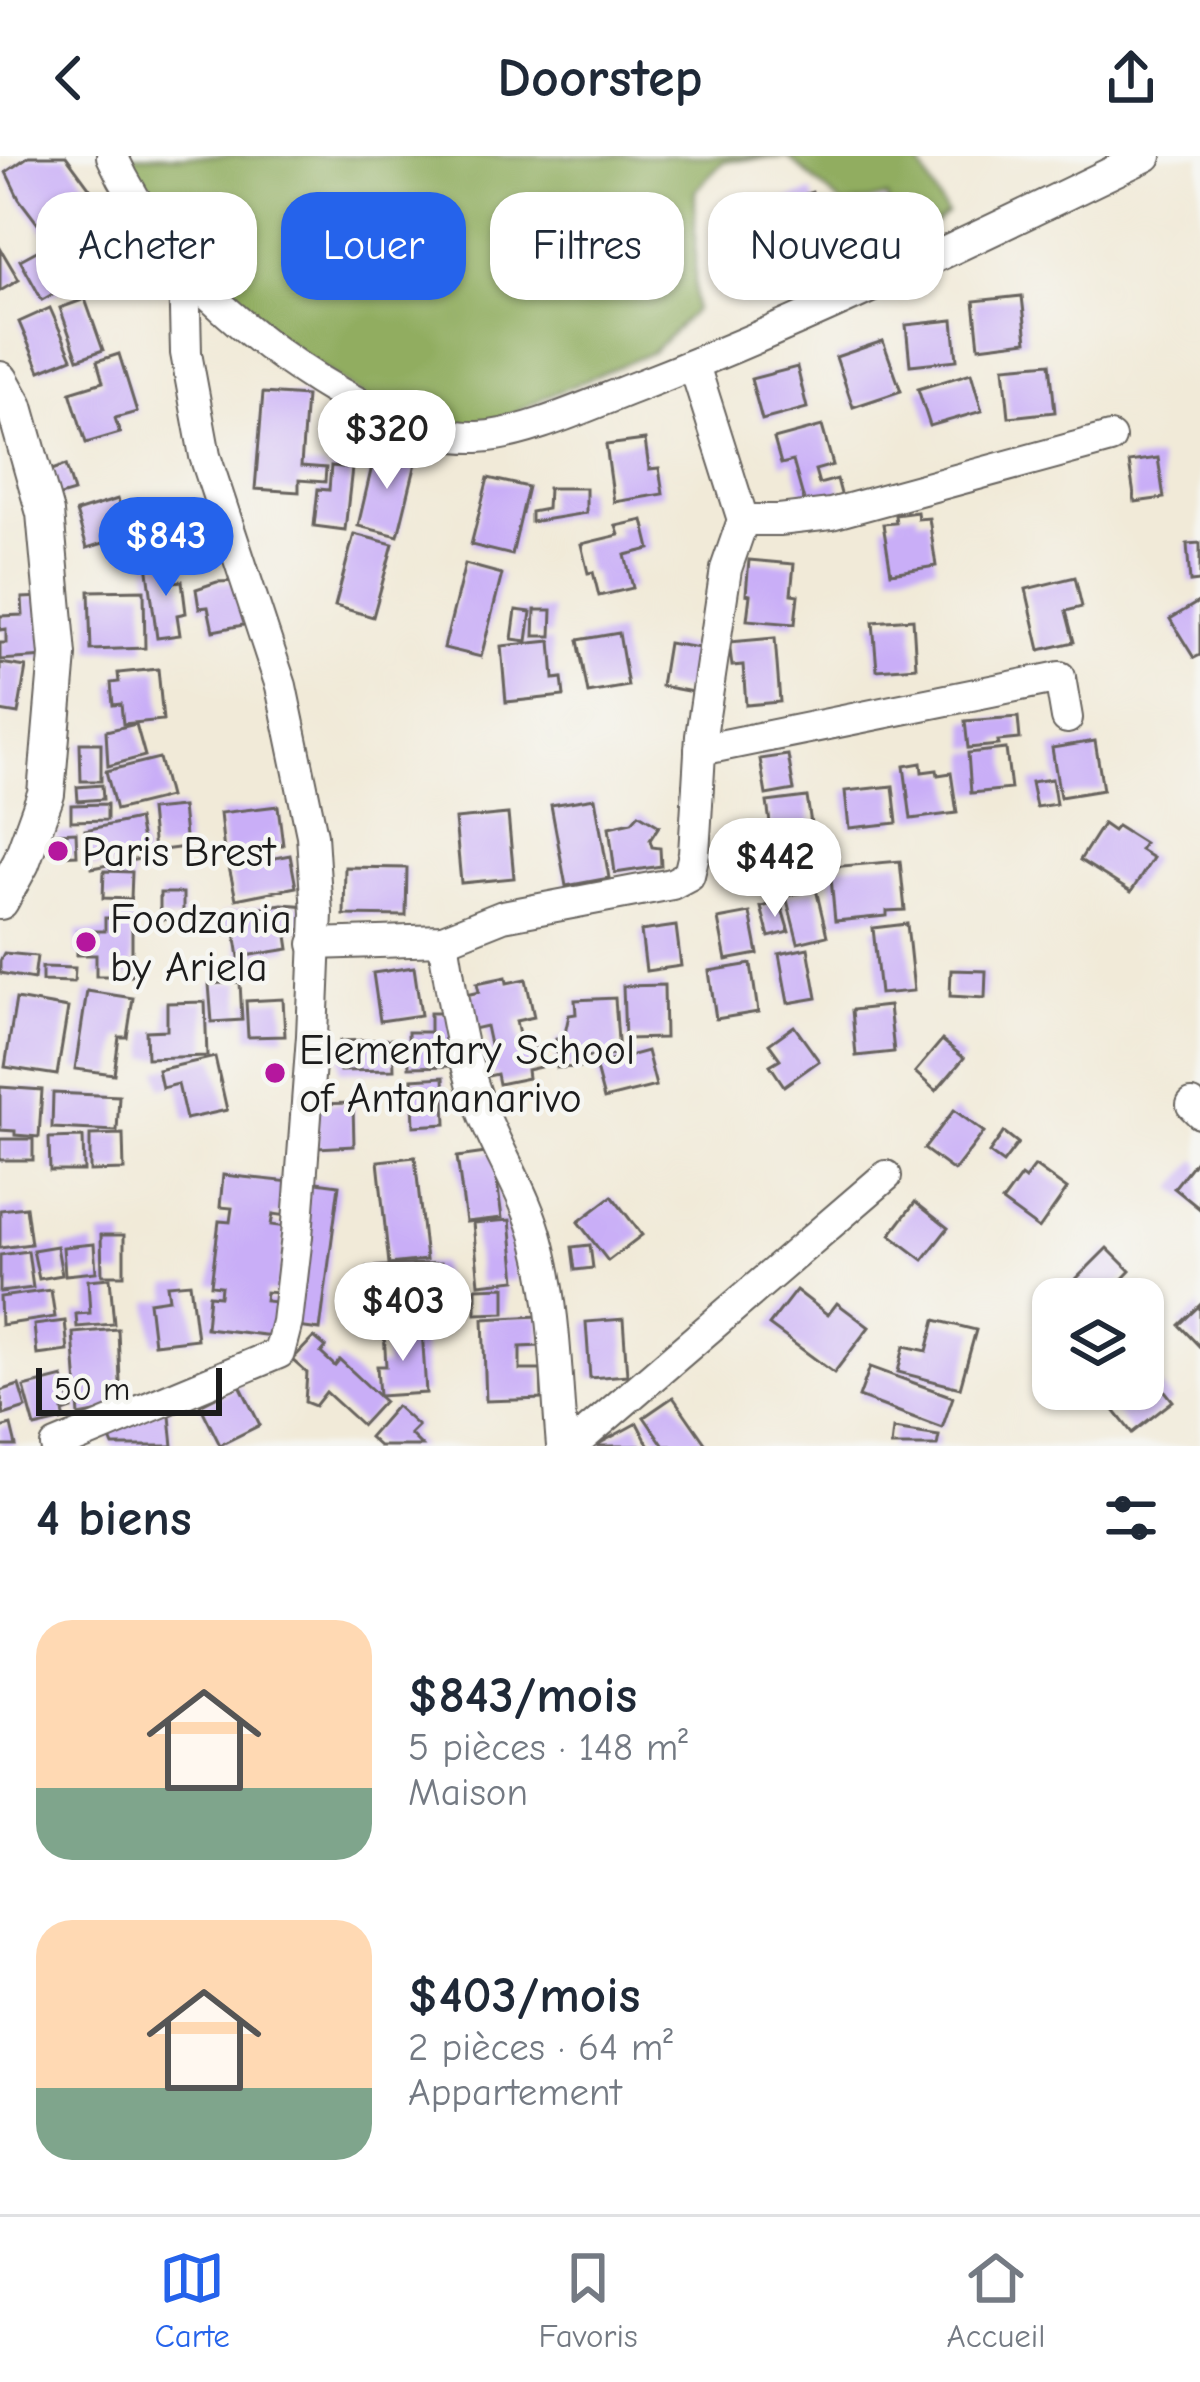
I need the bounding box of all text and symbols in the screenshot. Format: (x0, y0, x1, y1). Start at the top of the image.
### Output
icon: back (36, 45, 102, 111)
icon: share (1098, 45, 1164, 111)
text: Doorstep (497, 47, 703, 110)
chip: Acheter (36, 192, 257, 300)
chip: Louer (281, 192, 466, 300)
chip: Filtres (490, 192, 684, 300)
chip: Nouveau (708, 192, 944, 300)
pin: $320 (316, 390, 458, 492)
text: $320 (345, 406, 429, 451)
pin: $843 (95, 497, 237, 599)
text: $843 (126, 513, 206, 558)
pin: $442 (704, 818, 846, 920)
place label: Paris Brest (82, 828, 278, 877)
text: $442 (735, 834, 815, 879)
marker: Paris Brest (45, 838, 71, 864)
place label: Foodzania by Ariela (110, 895, 292, 992)
marker: Foodzania by Ariela (73, 929, 99, 955)
place label: Elementary School of Antananarivo (299, 1026, 635, 1123)
marker: Elementary School of Antananarivo (262, 1060, 288, 1086)
pin: $403 (332, 1262, 474, 1364)
text: $403 (361, 1278, 445, 1323)
map controls (1032, 1278, 1164, 1410)
button: layers (1032, 1278, 1164, 1410)
scale bar (36, 1362, 222, 1415)
text: 50 m (54, 1370, 130, 1408)
icon: filters (1098, 1485, 1164, 1551)
text: 4 biens (36, 1489, 192, 1548)
text: $843/mois (408, 1666, 637, 1725)
icon: home (132, 1668, 276, 1812)
text: 5 pièces · 148 m² (408, 1725, 688, 1770)
text: Maison (408, 1770, 528, 1815)
text: $403/mois (408, 1966, 640, 2025)
icon: home (132, 1968, 276, 2112)
text: 2 pièces · 64 m² (408, 2025, 673, 2070)
text: Appartement (408, 2070, 622, 2115)
tab: Carte (154, 2245, 230, 2355)
tab: Favoris (539, 2245, 638, 2355)
tab: Accueil (946, 2245, 1046, 2355)

